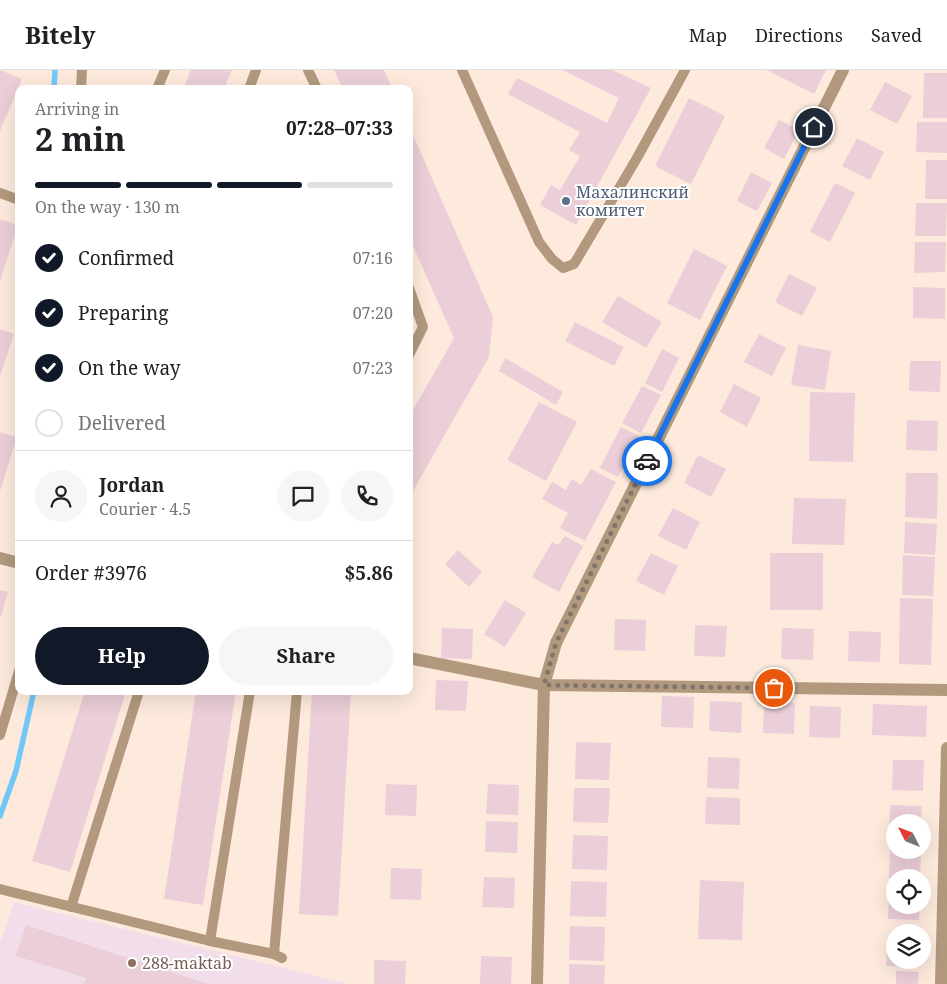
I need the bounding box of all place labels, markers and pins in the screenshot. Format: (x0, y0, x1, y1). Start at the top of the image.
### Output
pin (793, 106, 835, 148)
place label: Махалинский комитет (576, 181, 689, 221)
marker: Махалинский комитет (560, 195, 572, 207)
pin (753, 667, 795, 709)
place label: 288-maktab (142, 952, 232, 974)
marker: 288-maktab (126, 957, 138, 969)

